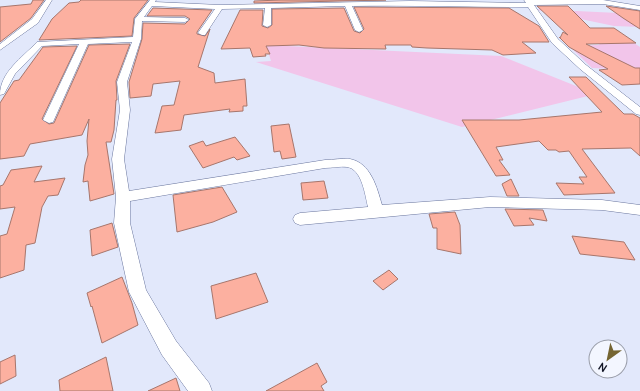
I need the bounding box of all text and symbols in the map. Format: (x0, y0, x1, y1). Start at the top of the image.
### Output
north arrow (588, 339, 628, 379)
text: N (595, 359, 610, 375)

